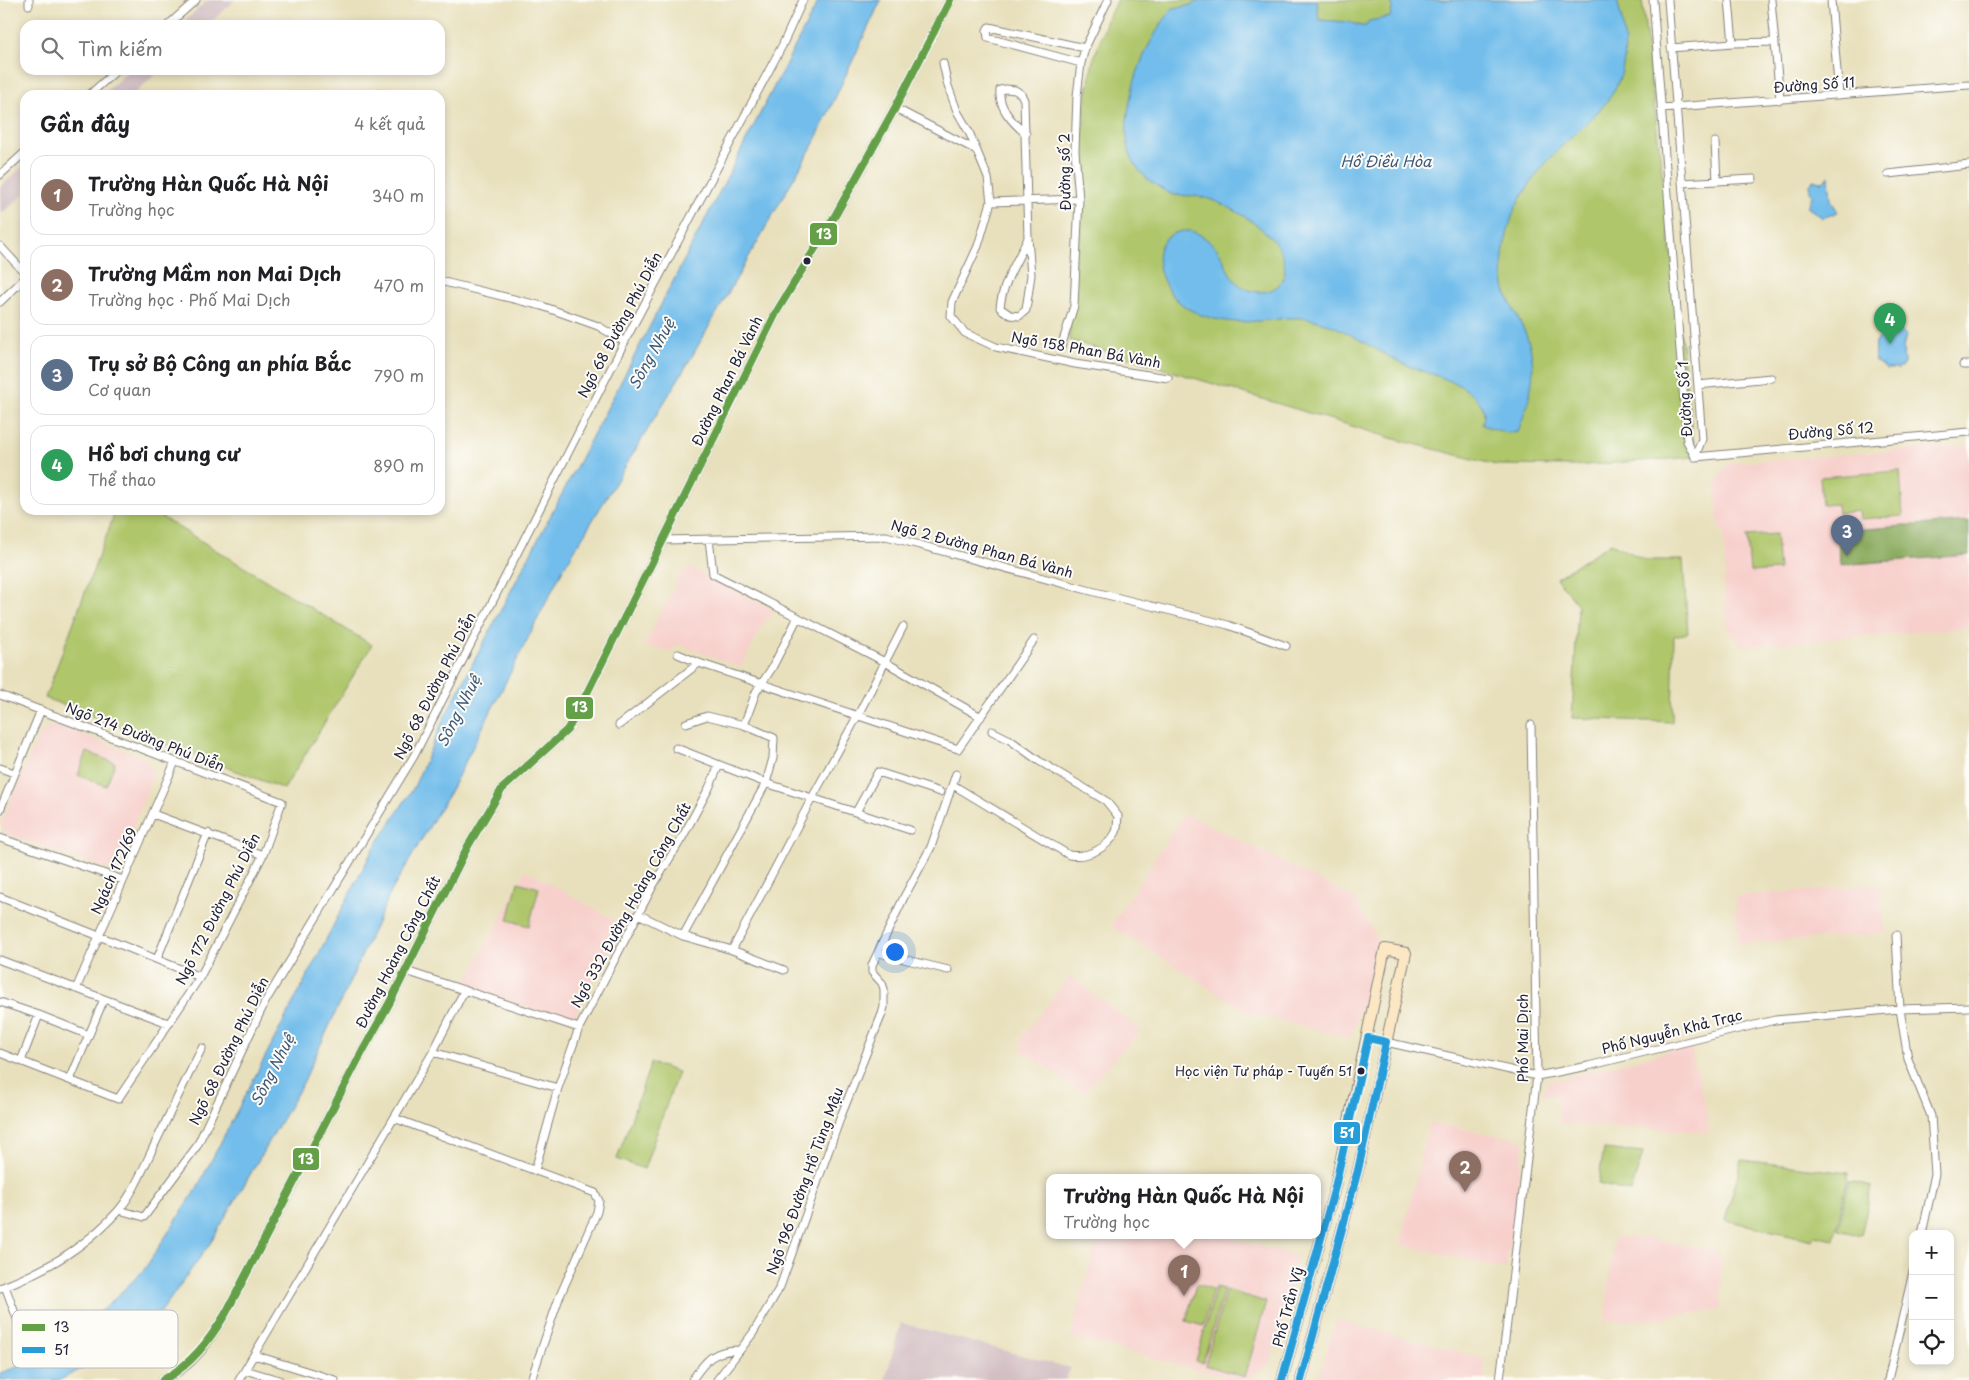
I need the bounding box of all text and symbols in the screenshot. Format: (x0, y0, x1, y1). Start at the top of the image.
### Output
search box (20, 20, 445, 75)
icon: search (38, 34, 66, 62)
text: Tìm kiếm (78, 34, 163, 62)
street label: Đường Số 11 (1773, 71, 1855, 98)
text: Gần đây (40, 107, 130, 139)
text: 4 kết quả (354, 111, 425, 135)
street label: Đường số 2 (1053, 133, 1076, 211)
water label: Hồ Điều Hòa (1340, 149, 1432, 172)
text: Trường Hàn Quốc Hà Nội (88, 169, 329, 197)
text: 1 (53, 183, 61, 207)
text: 340 m (372, 183, 424, 207)
text: Trường học (88, 197, 174, 221)
line badge: 13 (809, 222, 838, 246)
text: 13 (816, 223, 832, 244)
street label: Ngõ 68 Đường Phú Diễn (572, 248, 667, 401)
unlabelled marker (802, 256, 812, 266)
text: Trường Mầm non Mai Dịch (88, 259, 342, 287)
text: 2 (51, 273, 63, 297)
text: 470 m (374, 273, 424, 297)
text: Trường học · Phố Mai Dịch (88, 287, 291, 311)
pin: 4 (1874, 303, 1906, 344)
water label: Sông Nhuệ (622, 312, 681, 393)
street label: Đường Phan Bá Vành (686, 312, 767, 449)
street label: Ngõ 158 Phan Bá Vành (1010, 326, 1162, 373)
text: Trụ sở Bộ Công an phía Bắc (88, 349, 351, 377)
street label: Đường Số 1 (1672, 360, 1697, 438)
text: 3 (52, 363, 62, 387)
text: 790 m (374, 363, 424, 387)
text: Cơ quan (88, 377, 151, 401)
street label: Đường Số 12 (1787, 416, 1875, 445)
text: Hồ bơi chung cư (88, 439, 240, 467)
text: 4 (52, 453, 62, 477)
text: 890 m (373, 453, 424, 477)
text: Thể thao (88, 467, 156, 491)
street label: Ngõ 2 Đường Phan Bá Vành (889, 514, 1075, 583)
pin: 3 (1831, 515, 1863, 556)
street label: Ngõ 68 Đường Phú Diễn (388, 609, 481, 763)
water label: Sông Nhuệ (430, 669, 486, 750)
line badge: 13 (565, 696, 594, 720)
text: 13 (572, 696, 588, 717)
street label: Ngõ 214 Đường Phú Diễn (63, 697, 228, 777)
street label: Ngõ 332 Đường Hoàng Công Chất (565, 798, 696, 1011)
street label: Ngách 172/69 (85, 824, 142, 918)
street label: Ngõ 172 Đường Phú Diễn (170, 829, 265, 988)
street label: Đường Hoàng Công Chất (350, 872, 445, 1032)
your location (882, 939, 908, 965)
street label: Ngõ 68 Đường Phú Diễn (183, 973, 274, 1128)
street label: Phố Mai Dịch (1512, 993, 1533, 1083)
street label: Phố Nguyễn Khả Trạc (1599, 1004, 1744, 1059)
water label: Sông Nhuệ (244, 1028, 300, 1109)
place label: Học viện Tư pháp - Tuyến 51 (1175, 1061, 1352, 1080)
marker: Học viện Tư pháp - Tuyến 51 (1356, 1066, 1366, 1076)
street label: Ngõ 196 Đường Hồ Tùng Mậu (761, 1084, 848, 1278)
line badge: 51 (1333, 1121, 1361, 1145)
text: 51 (1339, 1122, 1355, 1143)
line badge: 13 (292, 1147, 320, 1171)
text: 13 (298, 1148, 314, 1169)
pin: 2 (1449, 1151, 1481, 1192)
popup (1046, 1174, 1321, 1239)
text: Trường Hàn Quốc Hà Nội (1063, 1181, 1304, 1209)
text: Trường học (1063, 1209, 1150, 1233)
map controls (1909, 1230, 1954, 1365)
button: + (1909, 1230, 1954, 1275)
pin: 1 (1168, 1255, 1200, 1296)
street label: Phố Trần Vỹ (1267, 1264, 1308, 1349)
button: − (1909, 1275, 1954, 1320)
legend (12, 1310, 178, 1368)
text: 13 (54, 1316, 70, 1337)
button: locate (1909, 1320, 1954, 1365)
text: 51 (54, 1339, 69, 1360)

